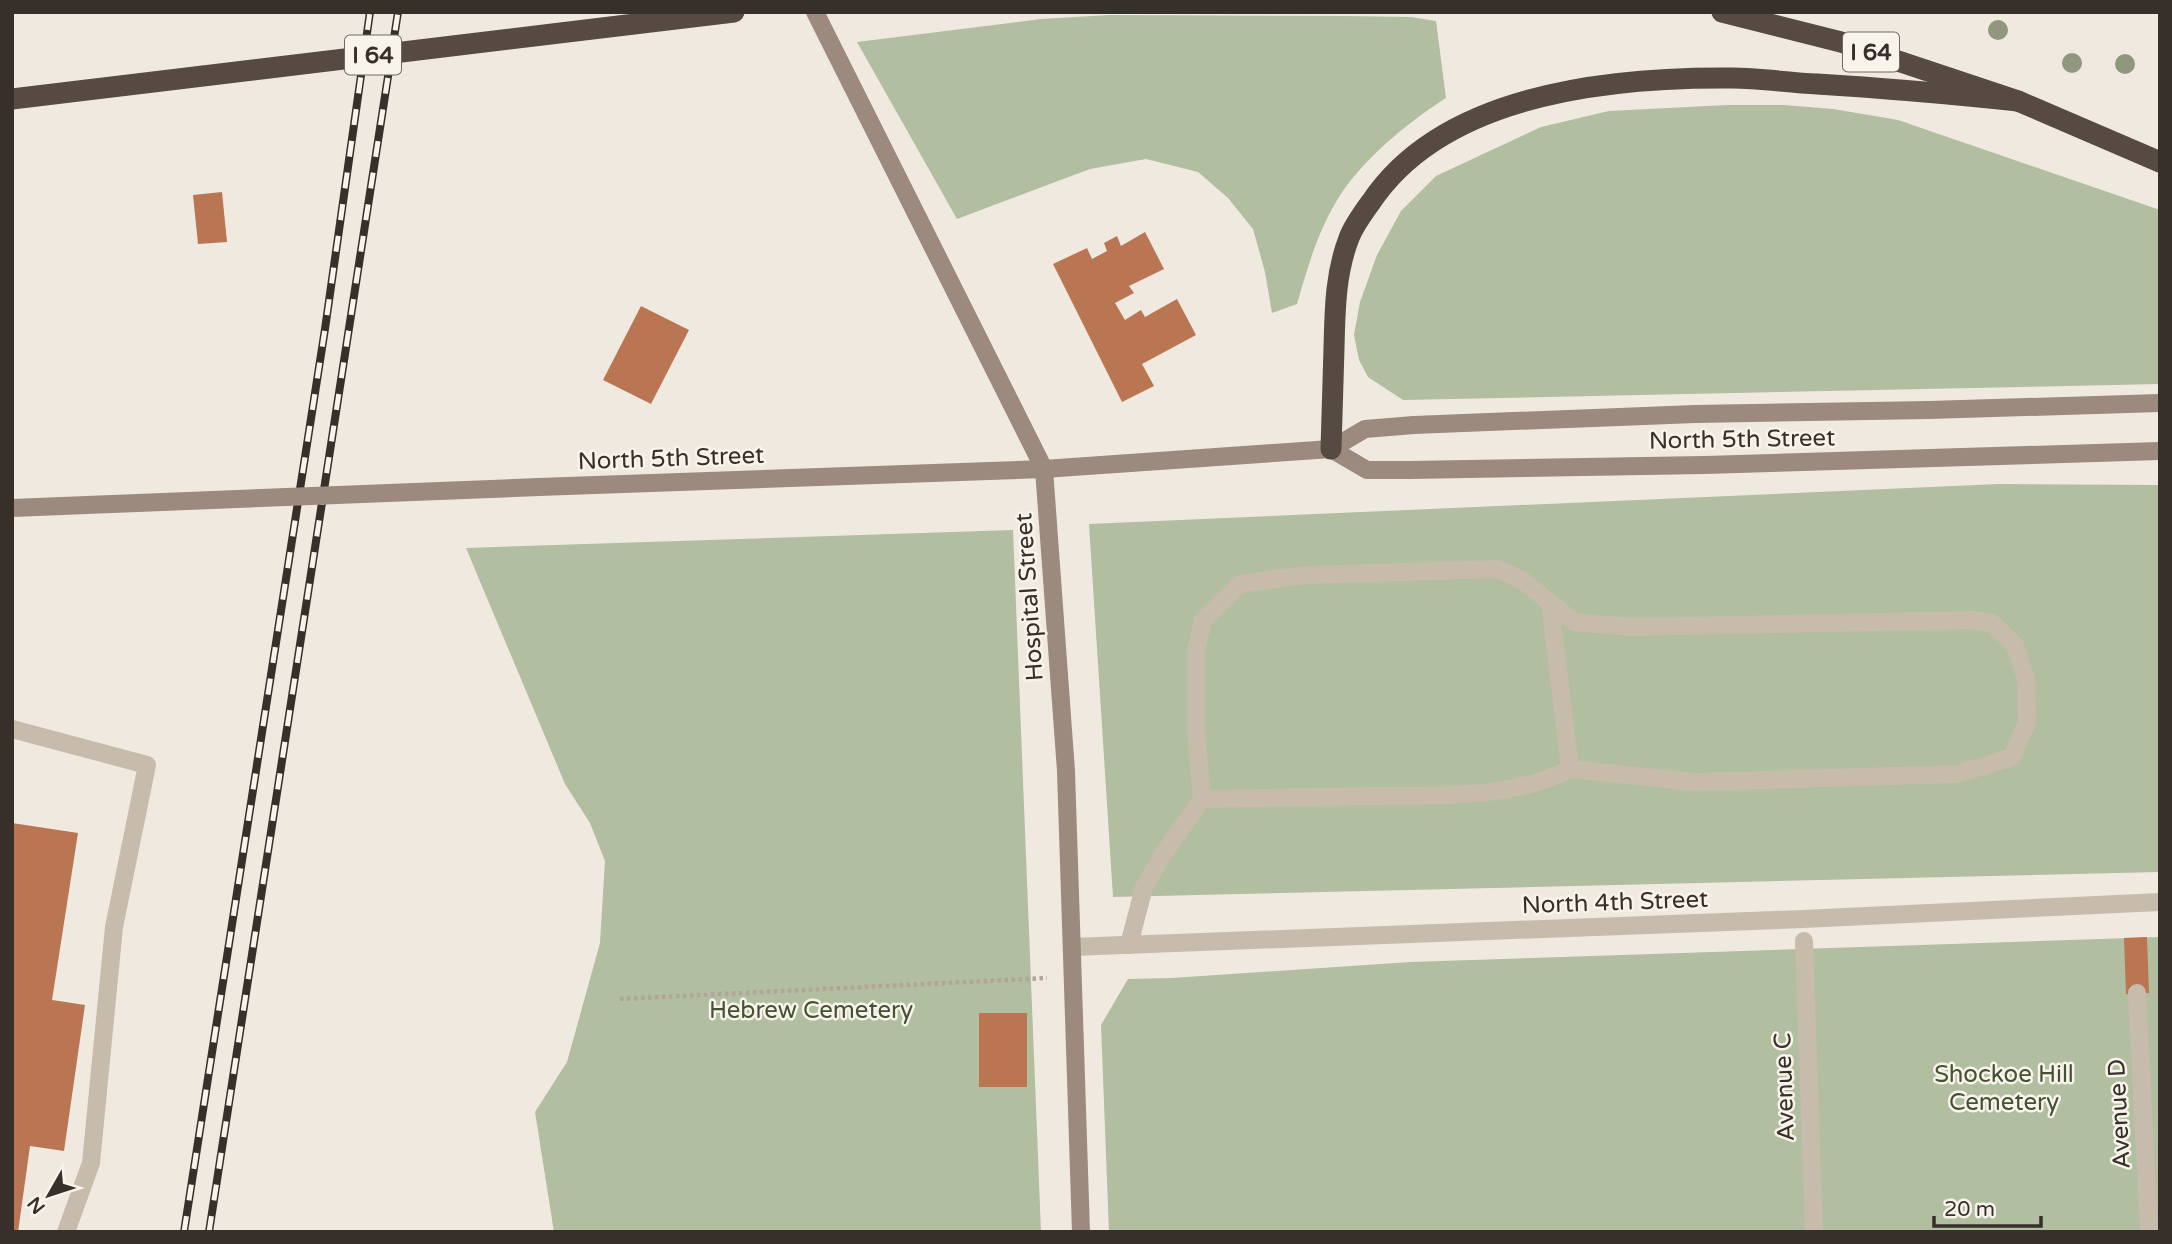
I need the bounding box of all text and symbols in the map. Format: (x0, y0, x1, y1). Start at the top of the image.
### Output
road number: I 64 (1843, 32, 1899, 72)
road number: I 64 (345, 36, 401, 74)
street label: North 5th Street (1649, 423, 1835, 456)
street label: North 5th Street (577, 441, 765, 476)
street label: Hospital Street (1009, 512, 1050, 682)
street label: North 4th Street (1521, 885, 1709, 920)
park label: Hebrew Cemetery (709, 996, 913, 1025)
street label: Avenue C (1768, 1032, 1801, 1142)
street label: Avenue D (2102, 1058, 2137, 1170)
park label: Shockoe Hill Cemetery (1934, 1060, 2074, 1117)
north arrow (14, 1160, 84, 1230)
scale bar (1934, 1184, 2041, 1228)
text: N (23, 1192, 50, 1218)
text: 20 m (1944, 1197, 1995, 1222)

